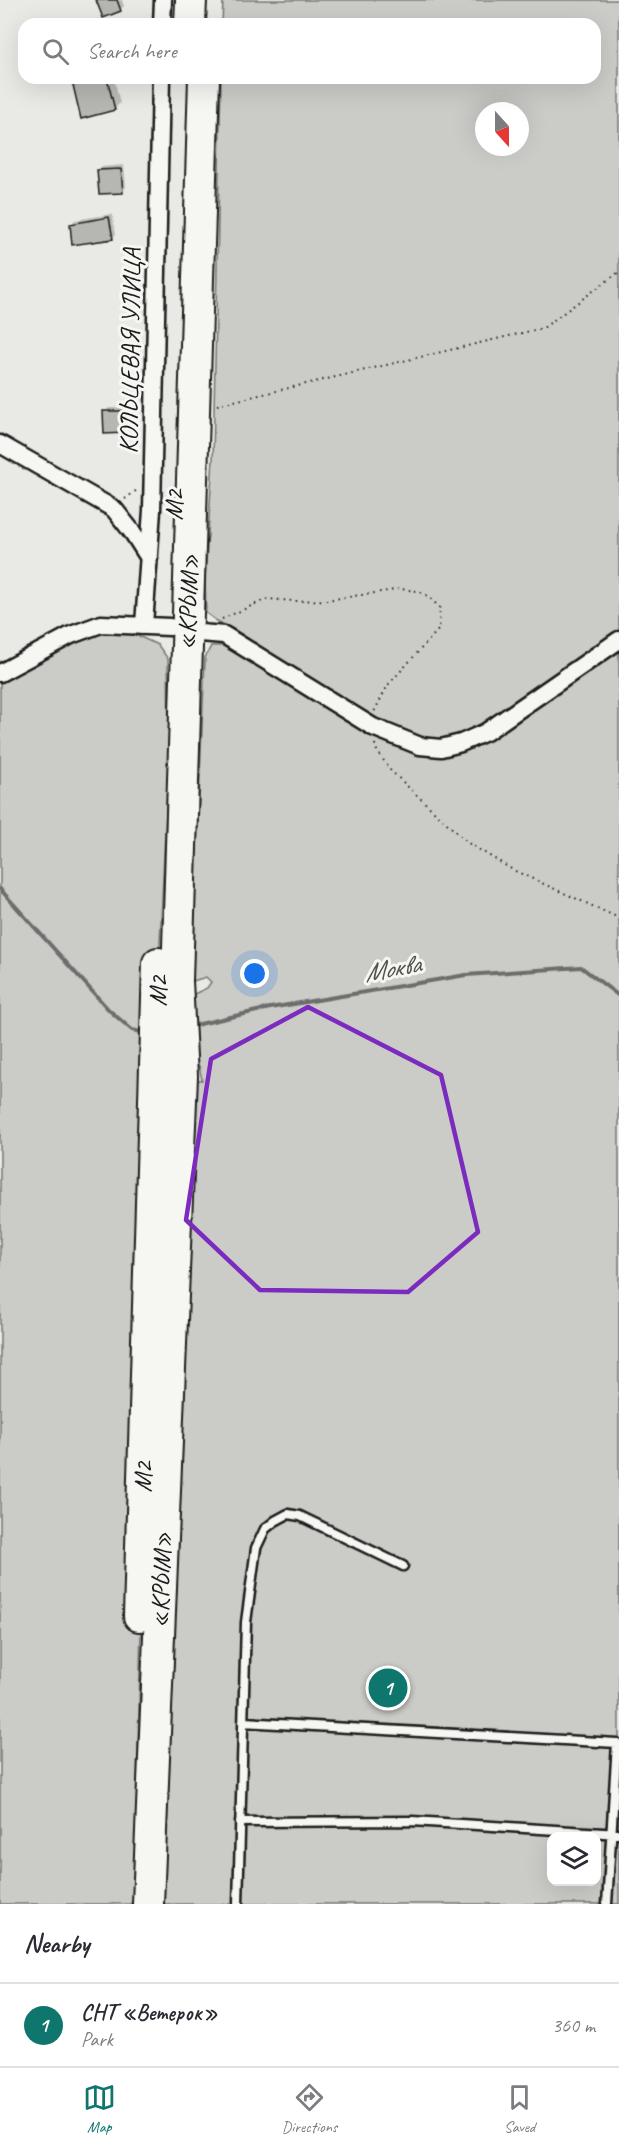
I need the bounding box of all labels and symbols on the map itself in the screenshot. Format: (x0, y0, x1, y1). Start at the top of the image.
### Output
north arrow (475, 102, 529, 156)
street label: КОЛЬЦЕВАЯ УЛИЦА (112, 246, 148, 454)
street label: М2 (157, 487, 191, 521)
street label: «КРЫМ» (170, 553, 206, 651)
water label: Моква (361, 946, 425, 990)
your location (240, 959, 269, 988)
street label: М2 (141, 973, 175, 1007)
street label: М2 (126, 1459, 160, 1493)
street label: «КРЫМ» (143, 1531, 179, 1629)
pin: 1 (368, 1666, 408, 1710)

